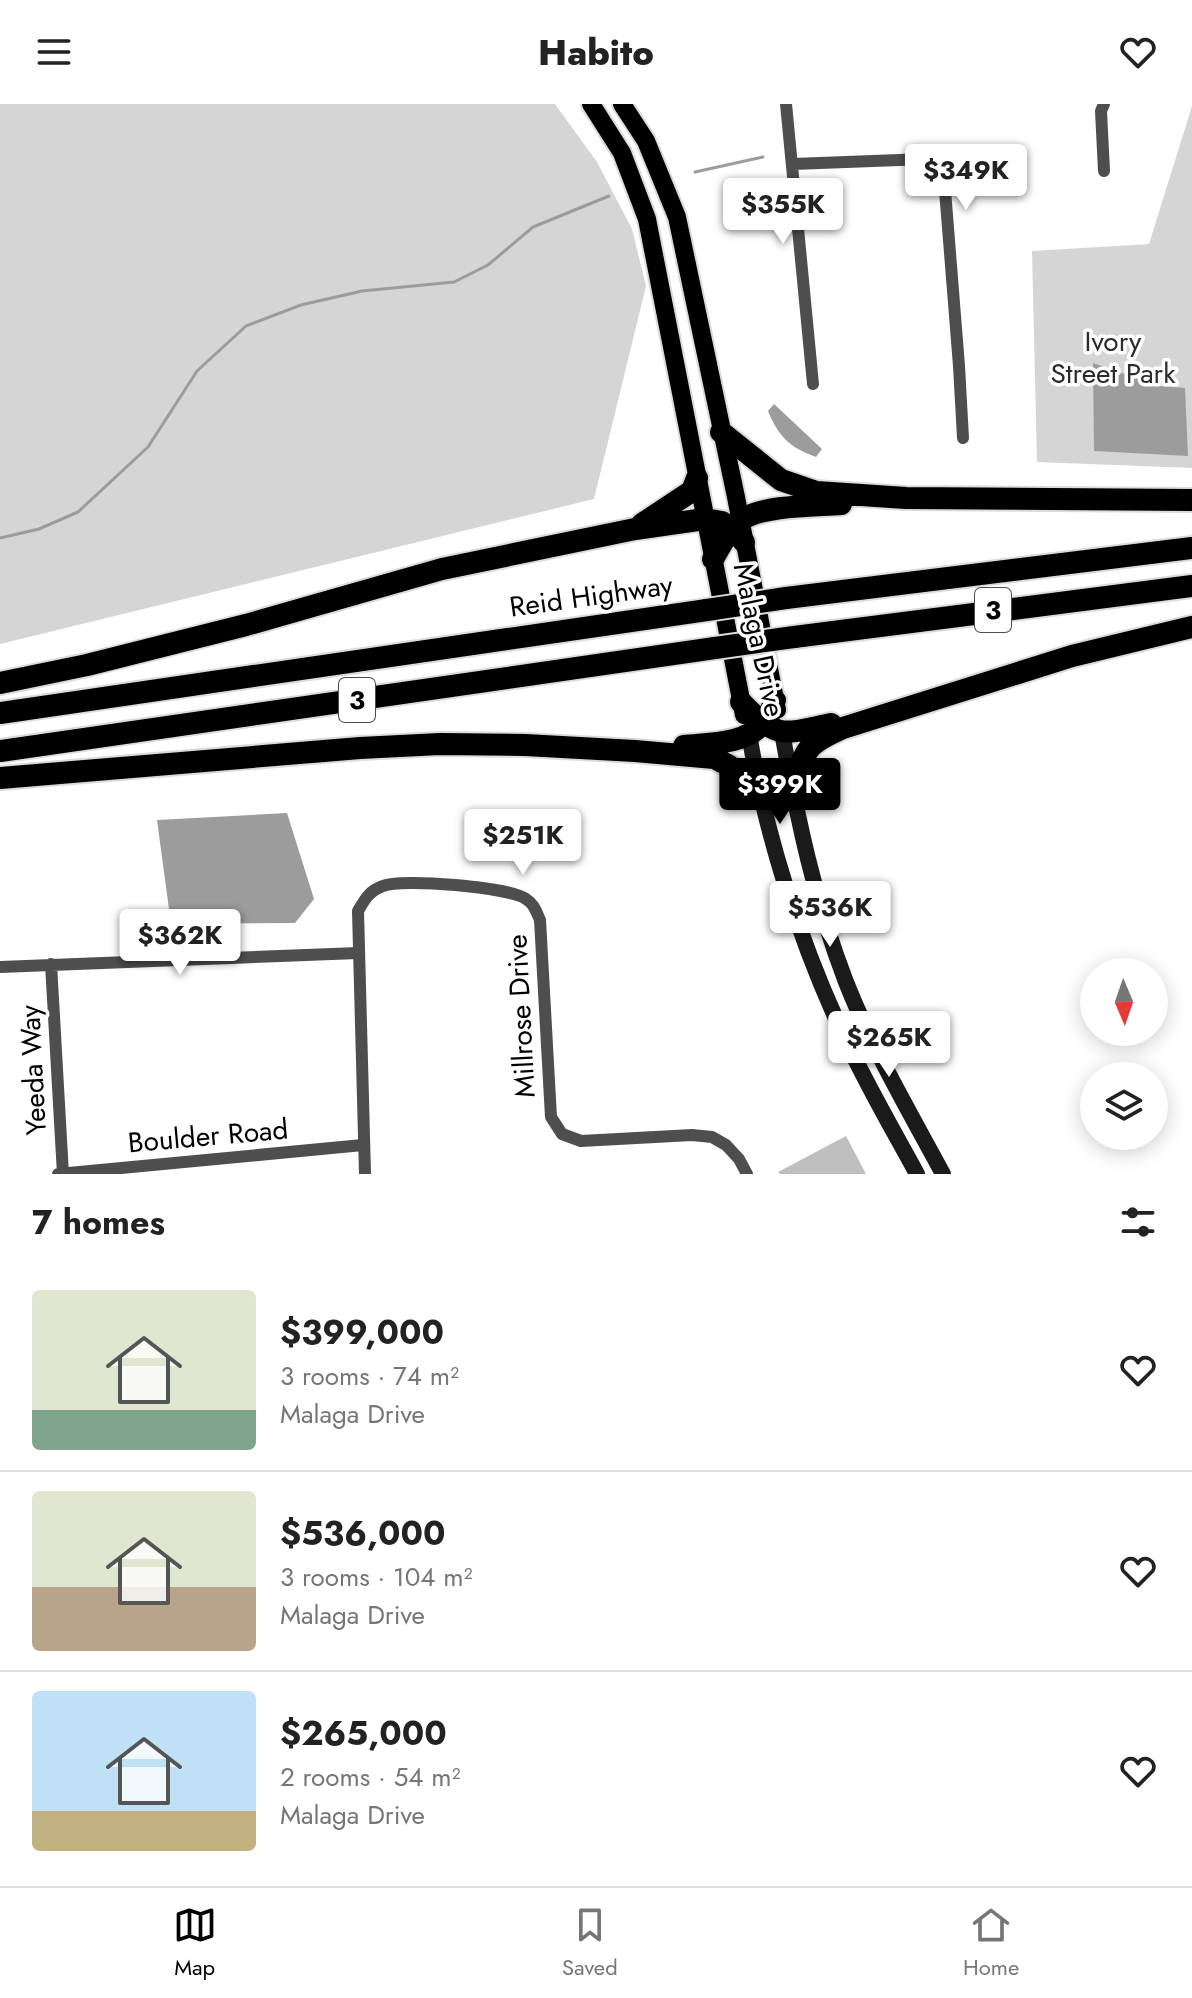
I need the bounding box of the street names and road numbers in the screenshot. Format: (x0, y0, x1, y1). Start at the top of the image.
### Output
street label: Malaga Drive (723, 559, 795, 721)
street label: Reid Highway (507, 564, 676, 628)
road number: 3 (975, 588, 1011, 632)
road number: 3 (339, 678, 375, 722)
street label: Millrose Drive (496, 933, 546, 1099)
street label: Yeeda Way (9, 1003, 57, 1136)
street label: Boulder Road (126, 1109, 290, 1163)

